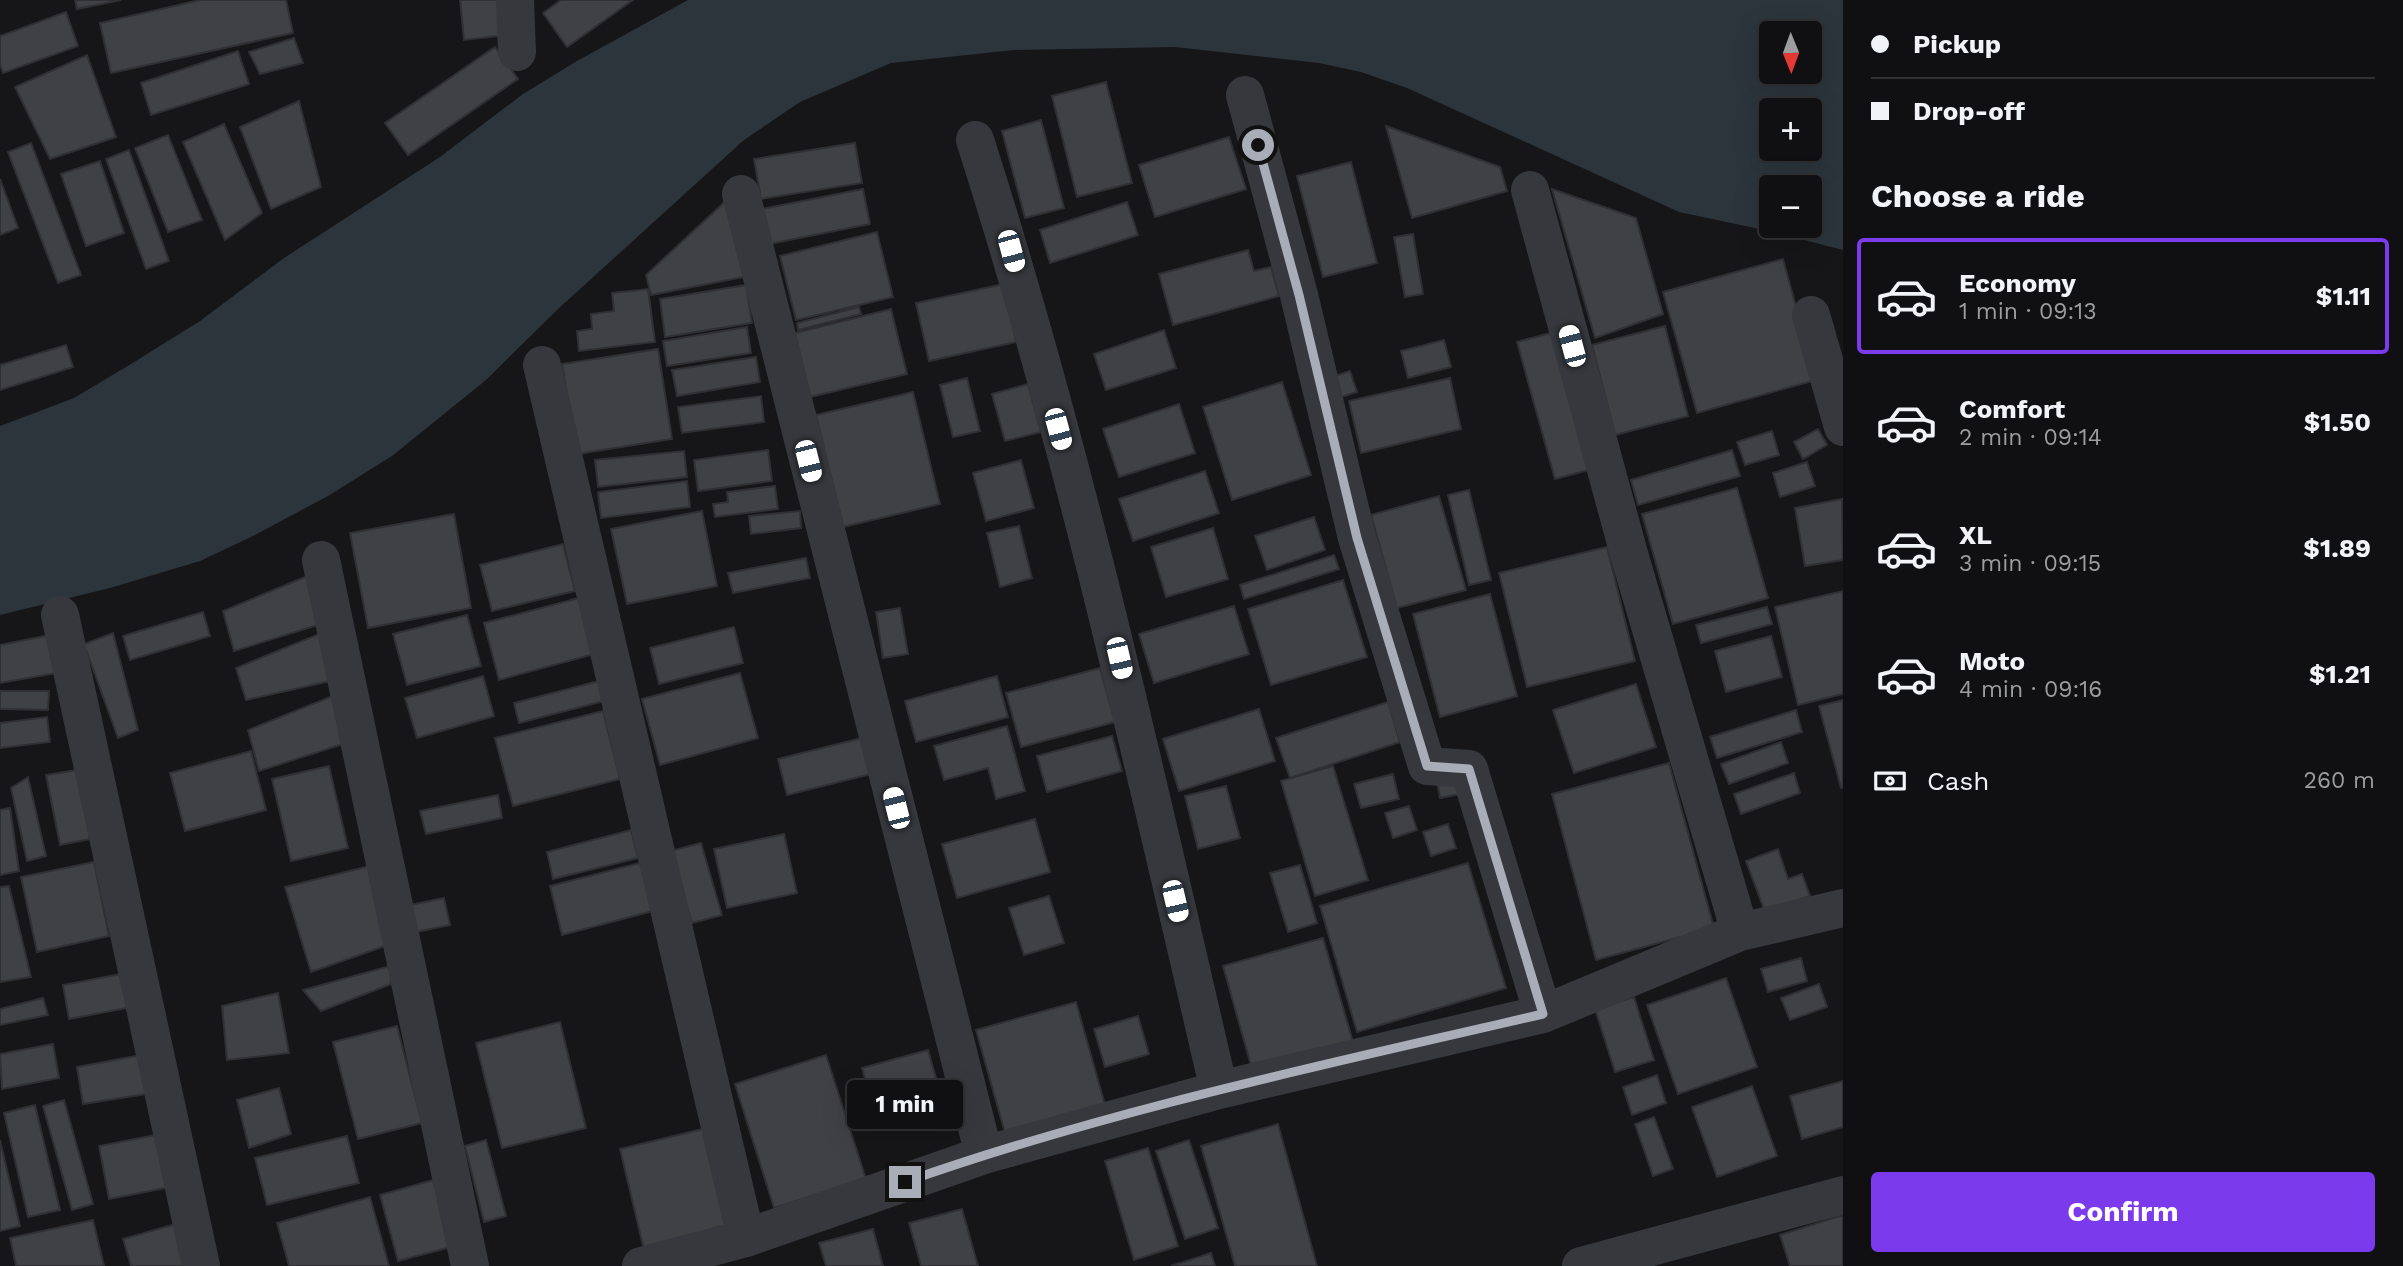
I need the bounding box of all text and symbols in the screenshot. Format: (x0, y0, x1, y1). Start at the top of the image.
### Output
north arrow (1759, 21, 1822, 84)
map controls (1759, 21, 1822, 238)
text: Pickup (1913, 29, 2001, 59)
text: Drop-off (1913, 96, 2025, 126)
button: + (1759, 98, 1822, 161)
route start (1242, 129, 1274, 161)
button: − (1759, 175, 1822, 238)
text: Choose a ride (1871, 177, 2085, 215)
car (996, 228, 1027, 274)
icon: car (1875, 265, 1938, 328)
text: Economy (1959, 268, 2076, 298)
text: $1.11 (2316, 281, 2371, 311)
text: 1 min · 09:13 (1959, 298, 2097, 325)
car (1557, 323, 1588, 369)
icon: car (1875, 391, 1938, 454)
text: Comfort (1959, 394, 2065, 424)
car (1043, 406, 1074, 452)
text: $1.50 (2304, 407, 2371, 437)
text: 2 min · 09:14 (1959, 424, 2102, 451)
car (793, 438, 824, 484)
icon: car (1875, 517, 1938, 580)
text: XL (1959, 520, 1992, 550)
text: $1.89 (2303, 533, 2371, 563)
text: 3 min · 09:15 (1959, 550, 2101, 577)
car (1105, 635, 1134, 681)
icon: car (1875, 643, 1938, 706)
text: Moto (1959, 646, 2025, 676)
text: $1.21 (2309, 659, 2371, 689)
text: 4 min · 09:16 (1959, 676, 2102, 703)
icon: cash (1871, 762, 1909, 800)
text: Cash (1927, 766, 1989, 796)
text: 260 m (2304, 767, 2375, 794)
car (881, 785, 912, 831)
car (1161, 878, 1190, 924)
callout: 1 min (847, 1080, 963, 1130)
text: 1 min (875, 1091, 935, 1118)
route end (889, 1166, 921, 1198)
button: Confirm (1871, 1172, 2375, 1252)

